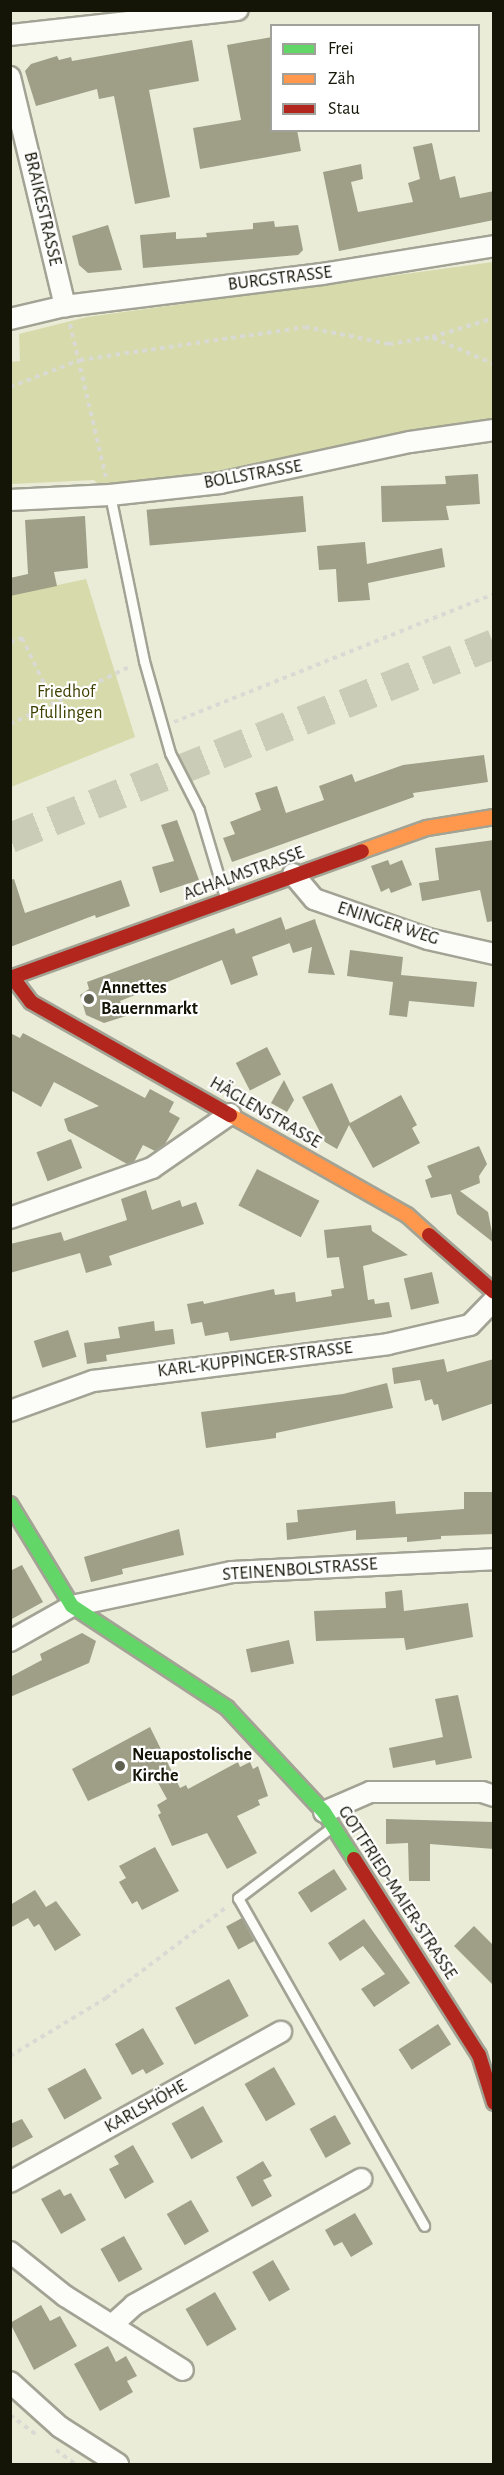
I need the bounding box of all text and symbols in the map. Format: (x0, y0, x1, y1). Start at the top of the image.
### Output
legend (270, 24, 480, 132)
text: Frei (328, 40, 354, 58)
text: Zäh (328, 70, 355, 88)
text: Stau (328, 100, 360, 118)
street label: BRAIKESTRASSE (18, 150, 66, 268)
street label: BURGSTRASSE (227, 262, 333, 296)
street label: BOLLSTRASSE (202, 456, 304, 494)
park label: Friedhof Pfullingen (30, 682, 102, 724)
street label: ACHALMSTRASSE (181, 842, 307, 906)
street label: ENINGER WEG (335, 897, 441, 951)
place label: Annettes Bauernmarkt (101, 978, 198, 1020)
marker: Annettes Bauernmarkt (82, 992, 96, 1006)
street label: HÄGLENSTRASSE (206, 1072, 324, 1154)
street label: KARL-KUPPINGER-STRASSE (156, 1337, 354, 1383)
street label: STEINENBOLSTRASSE (222, 1554, 378, 1586)
place label: Neuapostolische Kirche (132, 1745, 252, 1788)
marker: Neuapostolische Kirche (113, 1759, 127, 1773)
street label: GOTTFRIED-MAIER-STRASSE (333, 1802, 461, 1984)
street label: KARLSHÖHE (101, 2076, 191, 2138)

